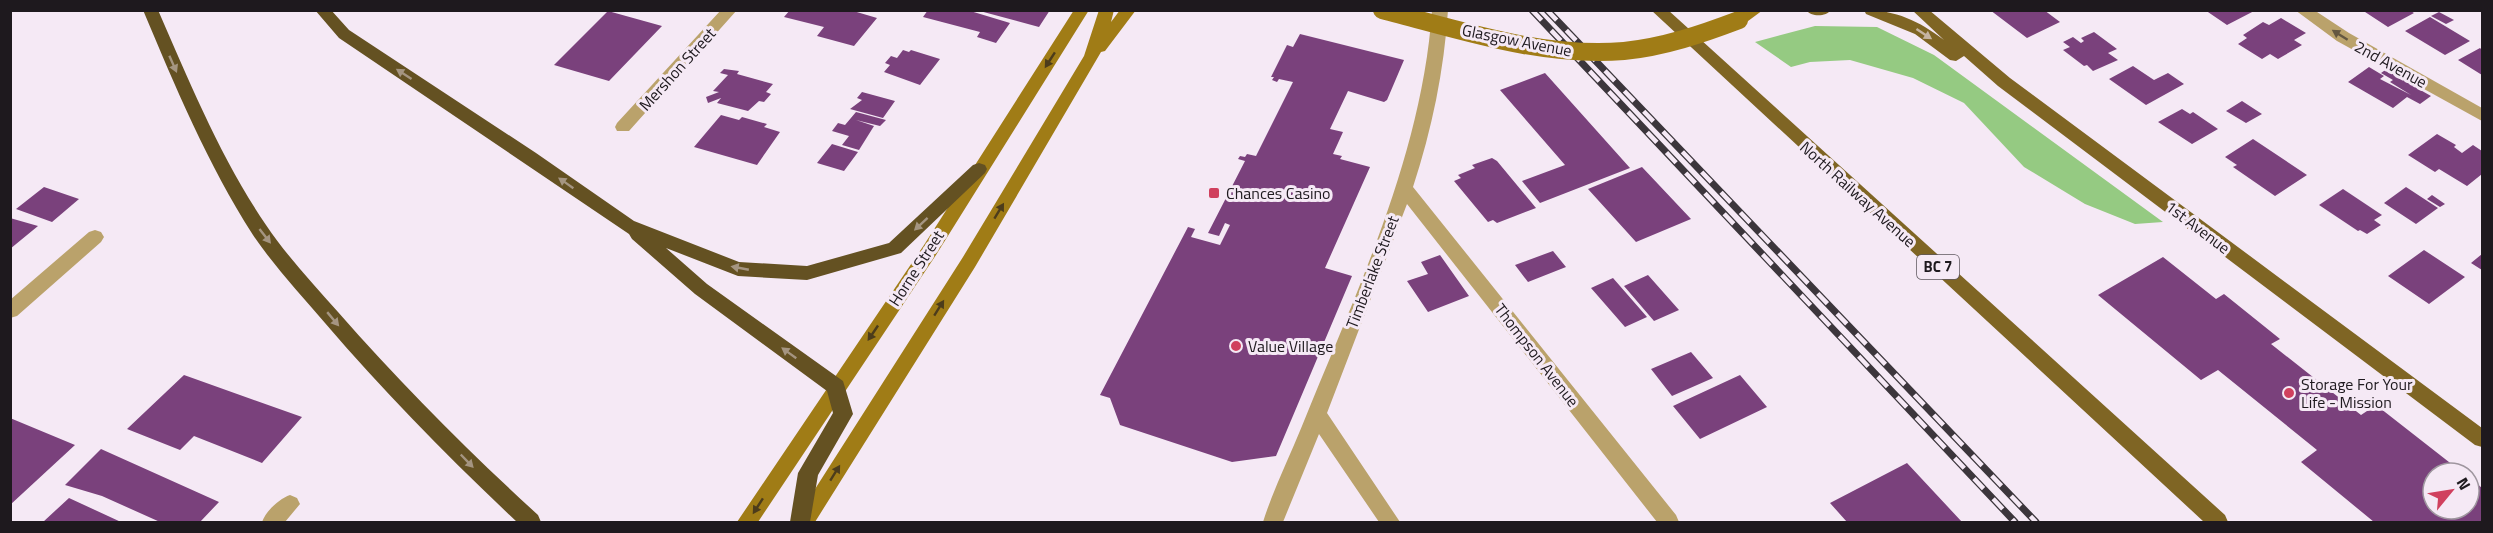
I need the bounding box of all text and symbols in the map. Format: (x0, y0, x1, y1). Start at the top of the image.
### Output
street label: Glasgow Avenue (1460, 18, 1574, 62)
street label: Mershon Street (633, 22, 721, 116)
one-way arrow (1916, 29, 1933, 40)
one-way arrow (2332, 29, 2348, 40)
street label: 2nd Avenue (2350, 34, 2432, 94)
one-way arrow (1044, 51, 1056, 67)
one-way arrow (169, 55, 178, 73)
one-way arrow (397, 68, 413, 80)
street label: North Railway Avenue (1795, 135, 1921, 253)
one-way arrow (559, 177, 575, 189)
place label: Chances Casino (1226, 181, 1331, 205)
marker: Chances Casino (1207, 186, 1221, 200)
street label: 1st Avenue (2161, 195, 2235, 259)
one-way arrow (994, 202, 1004, 219)
street label: Timberlake Street (1339, 212, 1405, 332)
one-way arrow (915, 216, 929, 230)
street label: Horne Street (882, 225, 950, 311)
one-way arrow (258, 228, 270, 243)
road number: BC 7 (1917, 255, 1959, 279)
one-way arrow (730, 263, 749, 272)
street label: Thompson Avenue (1489, 298, 1585, 412)
one-way arrow (934, 300, 945, 317)
one-way arrow (326, 311, 339, 326)
one-way arrow (868, 325, 879, 341)
place label: Value Village (1248, 334, 1333, 358)
marker: Value Village (1229, 339, 1243, 353)
one-way arrow (782, 347, 797, 359)
place label: Storage For Your Life - Mission (2301, 372, 2413, 414)
marker: Storage For Your Life - Mission (2282, 386, 2296, 400)
one-way arrow (459, 453, 473, 467)
north arrow (2421, 461, 2481, 521)
one-way arrow (829, 465, 840, 481)
text: N (2451, 473, 2477, 494)
one-way arrow (752, 497, 764, 513)

